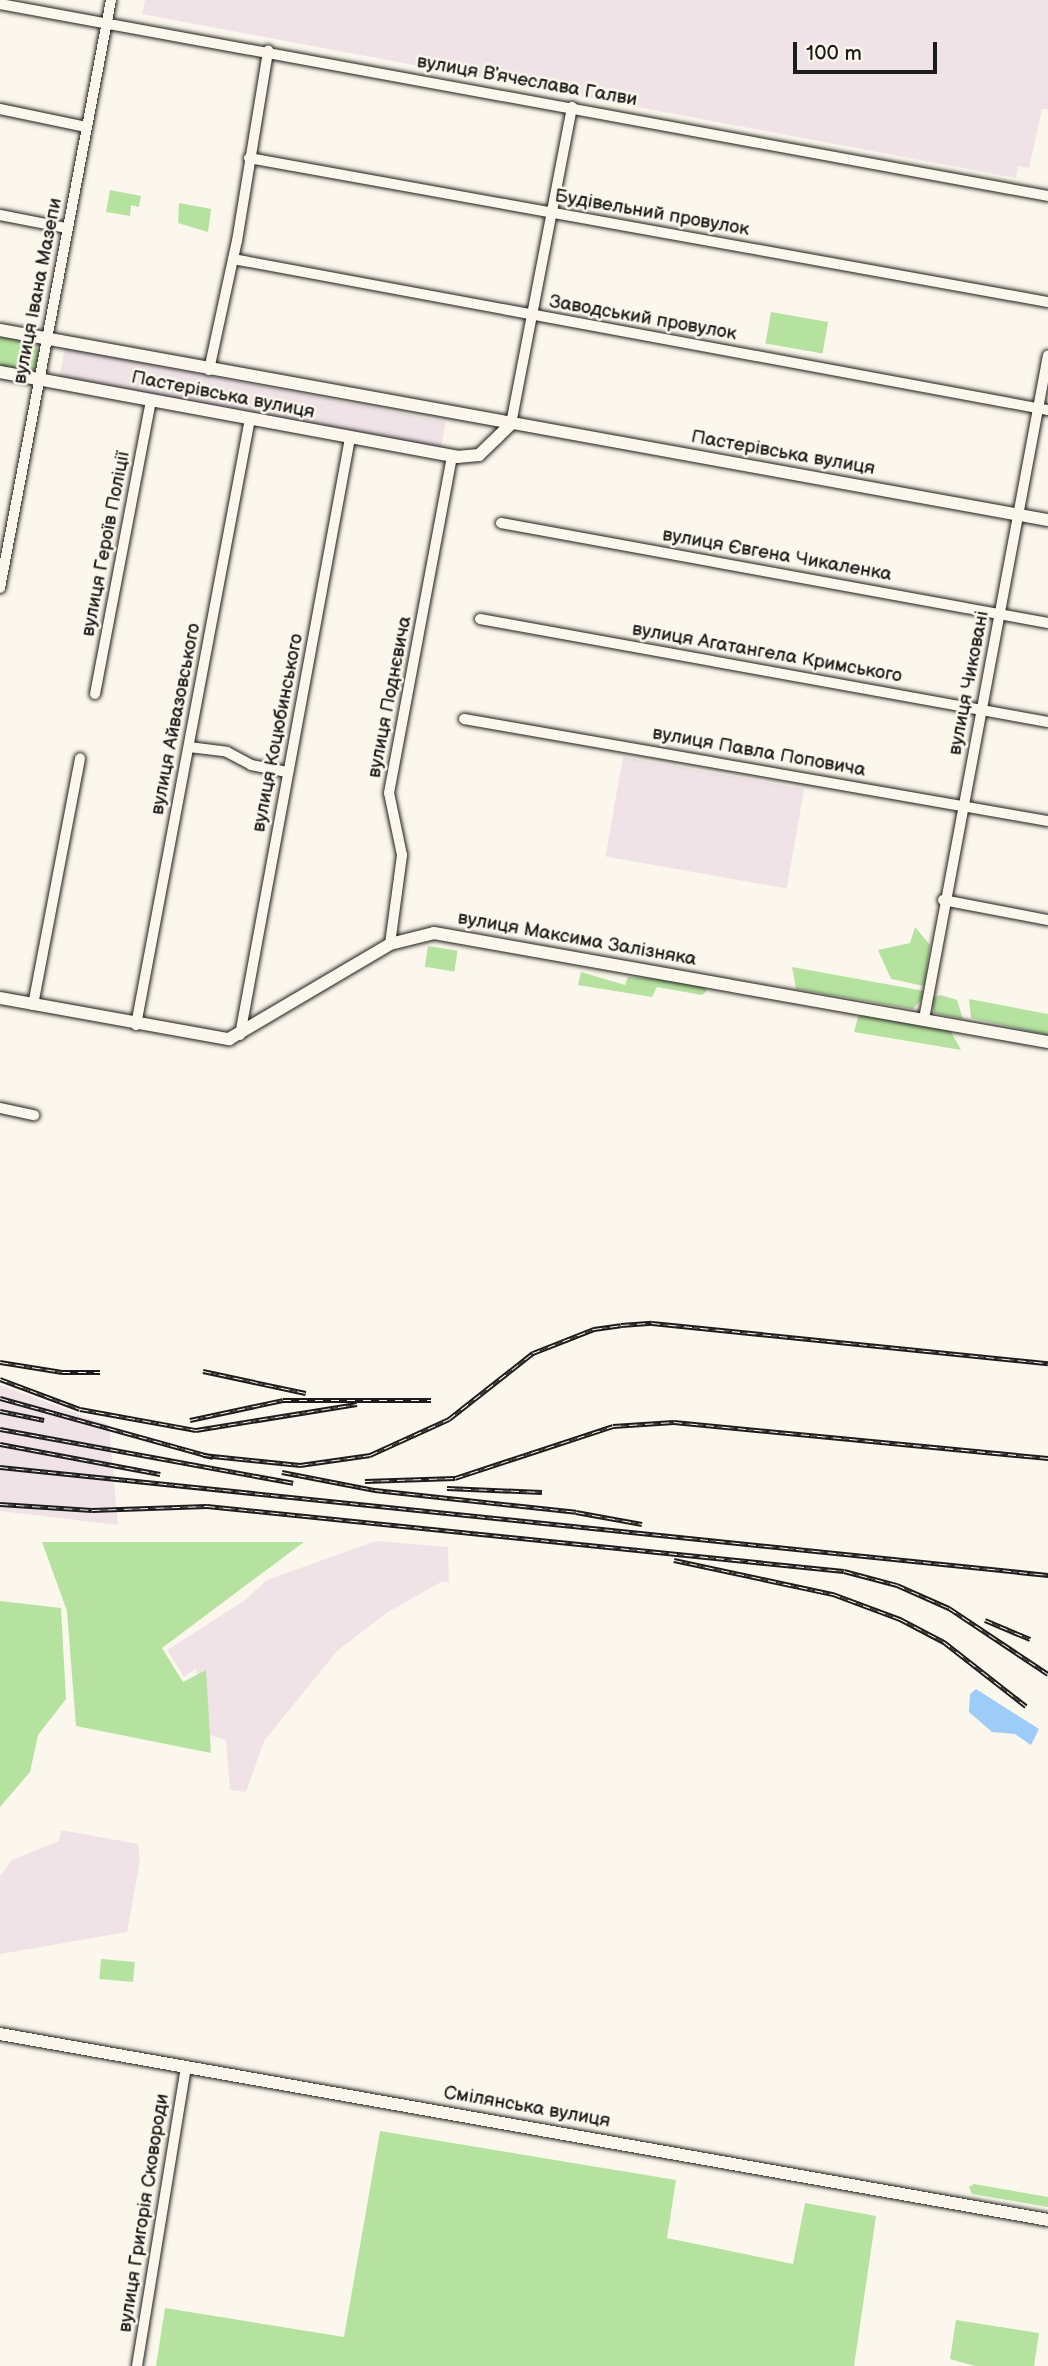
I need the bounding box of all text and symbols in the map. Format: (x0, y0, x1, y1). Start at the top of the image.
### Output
scale bar (796, 28, 940, 72)
text: 100 m (806, 41, 862, 66)
street label: вулиця Вʼячеслава Галви (415, 50, 639, 112)
street label: Будівельний провулок (553, 185, 751, 241)
street label: вулиця Івана Мазепи (9, 196, 67, 386)
street label: Заводський провулок (548, 290, 738, 346)
street label: Пастерівська вулиця (129, 366, 317, 424)
street label: Пастерівська вулиця (689, 426, 877, 480)
street label: вулиця Героїв Поліції (77, 450, 135, 638)
street label: вулиця Євгена Чикаленка (661, 524, 893, 586)
street label: вулиця Чиковані (944, 609, 994, 757)
street label: вулиця Поднєвича (363, 614, 417, 780)
street label: вулиця Агатангела Кримського (630, 618, 904, 688)
street label: вулиця Айвазовського (146, 621, 206, 817)
street label: вулиця Коцюбинського (248, 632, 308, 834)
street label: вулиця Павла Поповича (651, 722, 867, 782)
street label: вулиця Максима Залізняка (456, 907, 698, 971)
street label: Смілянська вулиця (442, 2081, 612, 2133)
street label: вулиця Григорія Сковороди (114, 2092, 174, 2334)

